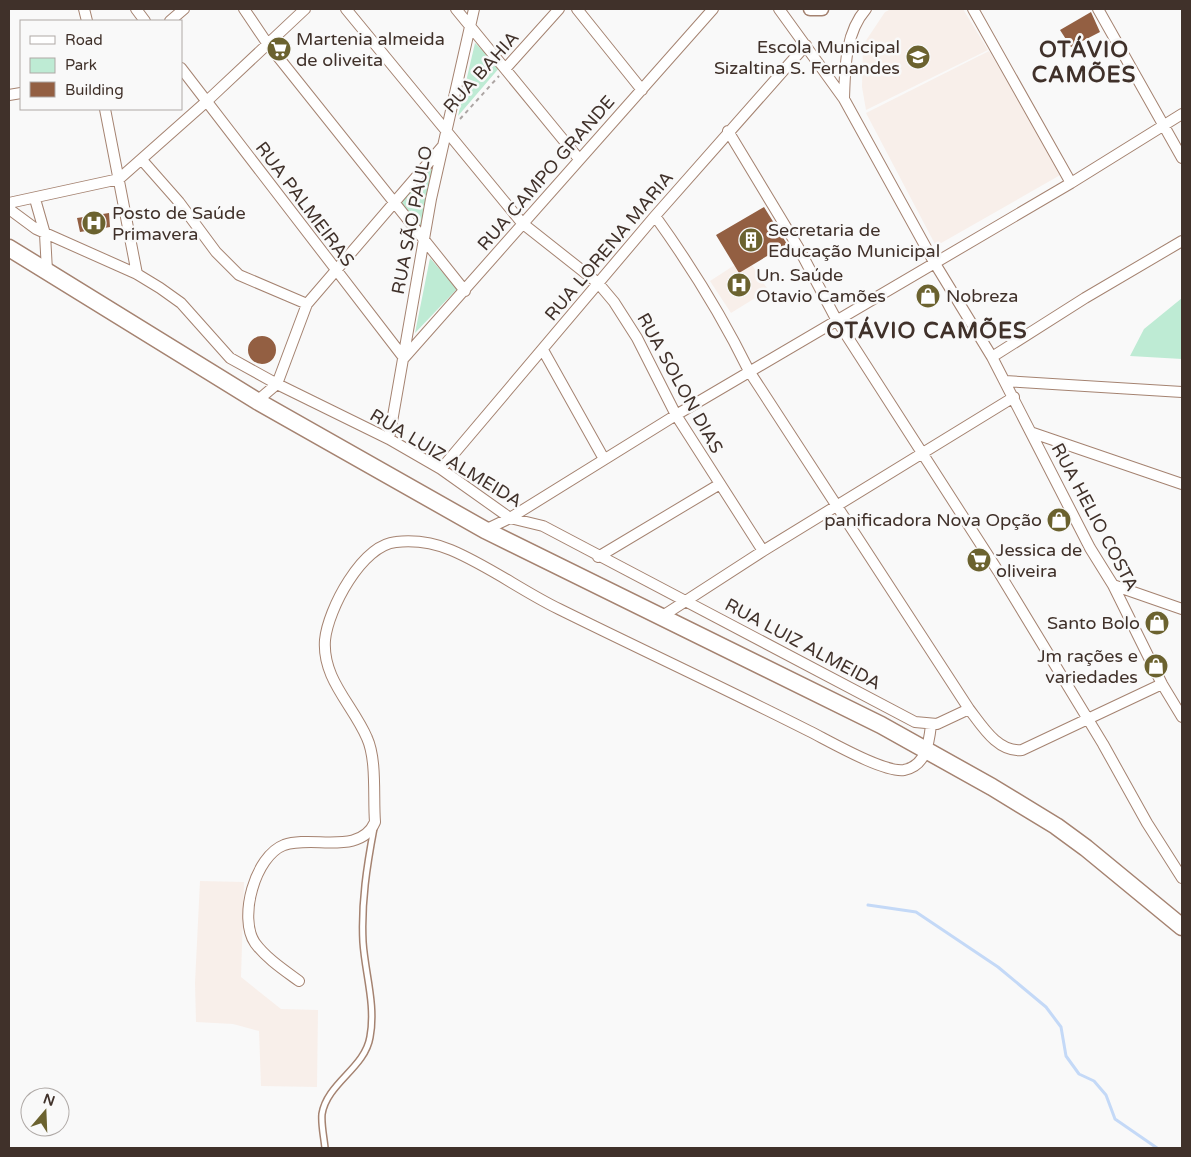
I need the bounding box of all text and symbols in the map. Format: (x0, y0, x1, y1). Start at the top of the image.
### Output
legend (20, 20, 182, 110)
street label: RUA BAHIA (439, 27, 523, 117)
place label: Martenia almeida de oliveita (296, 28, 445, 71)
text: Road (65, 31, 103, 49)
district label: OTÁVIO CAMÕES (1032, 35, 1136, 88)
supermarket icon: Martenia almeida de oliveita (266, 36, 292, 62)
place label: Escola Municipal Sizaltina S. Fernandes (714, 36, 900, 79)
school or university icon: Escola Municipal Sizaltina S. Fernandes (905, 44, 931, 70)
text: Park (65, 56, 97, 74)
text: Building (65, 81, 124, 99)
street label: RUA CAMPO GRANDE (473, 91, 619, 255)
street label: RUA PALMEIRAS (251, 137, 359, 271)
street label: RUA SÃO PAULO (387, 144, 437, 296)
street label: RUA LORENA MARIA (540, 167, 678, 325)
place label: Posto de Saúde Primavera (112, 202, 246, 245)
hospital icon: Posto de Saúde Primavera (81, 210, 107, 236)
place label: Secretaria de Educação Municipal (768, 219, 940, 262)
building icon: Secretaria de Educação Municipal (738, 227, 764, 253)
place label: Un. Saúde Otavio Camões (756, 264, 886, 307)
hospital icon: Un. Saúde Otavio Camões (726, 272, 752, 298)
shop icon: Nobreza (915, 283, 941, 309)
place label: Nobreza (946, 285, 1018, 307)
street label: RUA SOLON DIAS (632, 309, 728, 457)
district label: OTÁVIO CAMÕES (826, 316, 1028, 344)
street label: RUA LUIZ ALMEIDA (366, 404, 526, 512)
street label: RUA HELIO COSTA (1047, 439, 1143, 595)
shop icon: panificadora Nova Opção (1046, 507, 1072, 533)
place label: panificadora Nova Opção (824, 509, 1042, 531)
place label: Jessica de oliveira (996, 539, 1082, 582)
supermarket icon: Jessica de oliveira (966, 547, 992, 573)
street label: RUA LUIZ ALMEIDA (721, 594, 885, 694)
shop icon: Santo Bolo (1144, 610, 1170, 636)
place label: Santo Bolo (1047, 612, 1140, 634)
place label: Jm rações e variedades (1037, 645, 1138, 688)
shop icon: Jm rações e variedades (1143, 653, 1169, 679)
north arrow (20, 1087, 70, 1137)
text: N (41, 1090, 57, 1110)

